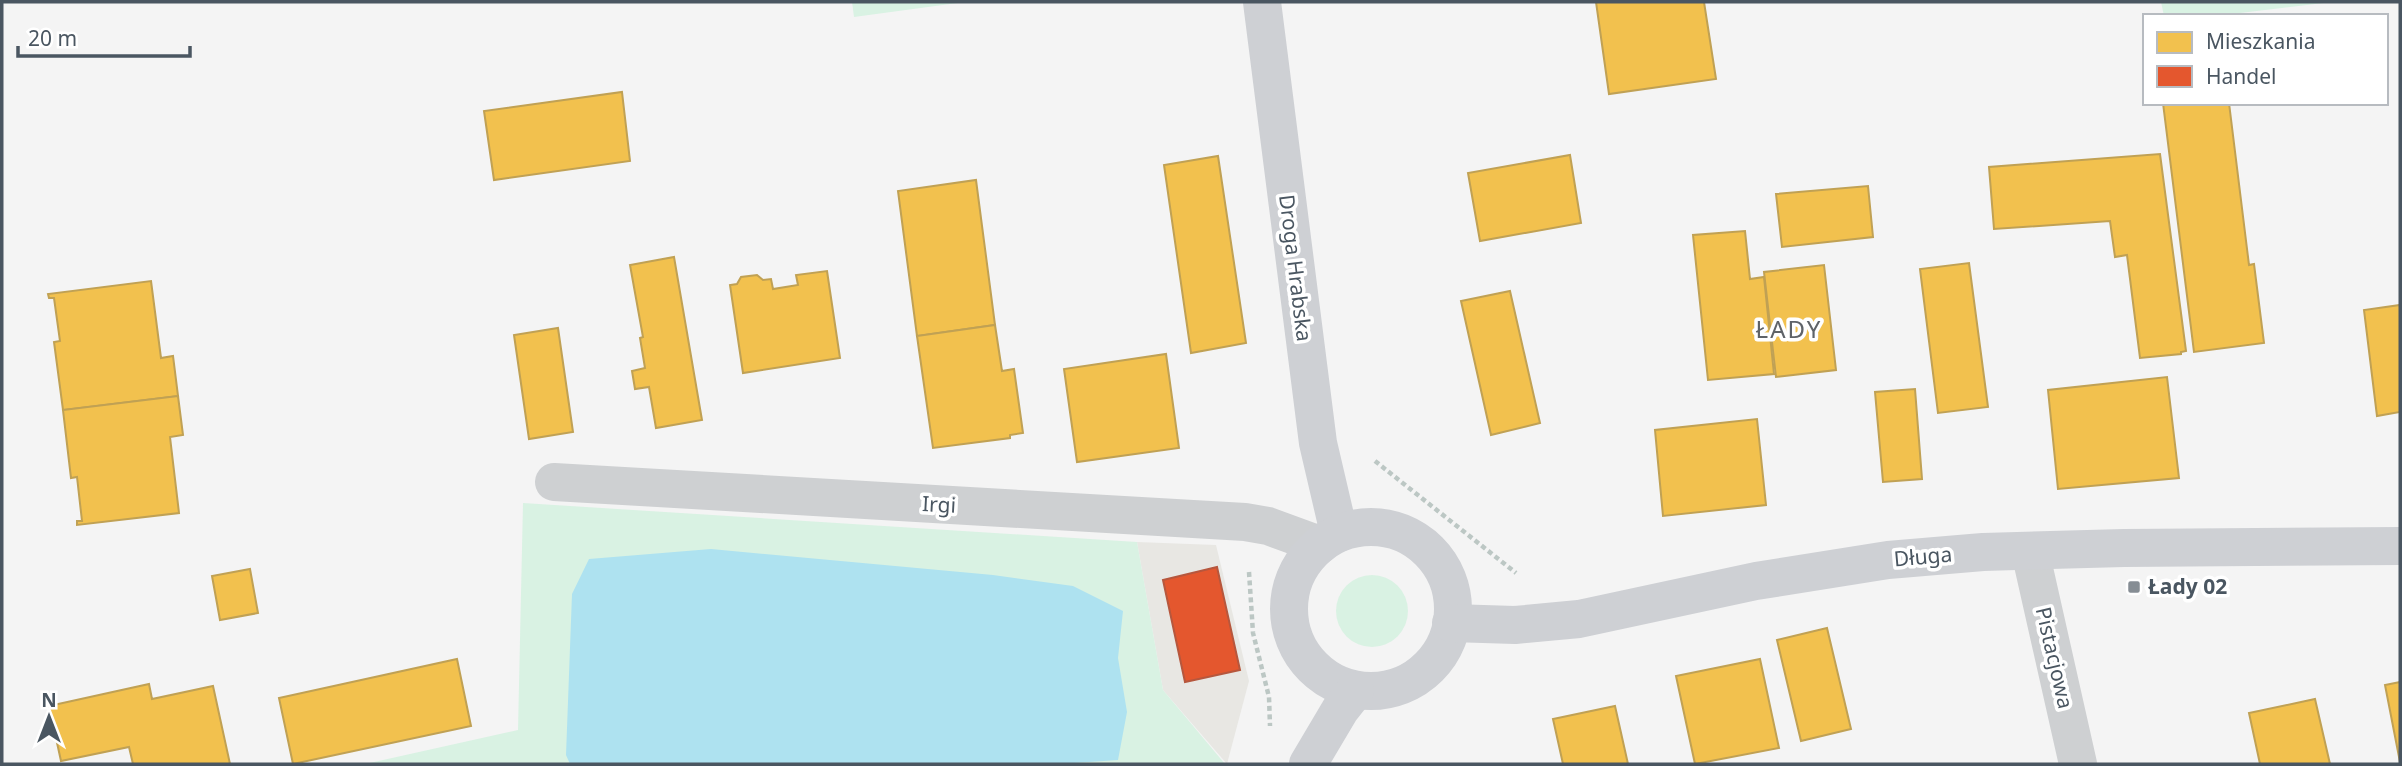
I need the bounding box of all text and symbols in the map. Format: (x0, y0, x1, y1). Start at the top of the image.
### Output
scale bar (18, 14, 189, 58)
legend (2143, 14, 2388, 105)
text: 20 m (28, 24, 77, 52)
text: Mieszkania (2206, 27, 2315, 55)
text: Handel (2206, 62, 2277, 90)
street label: Droga Hrabska (1273, 193, 1319, 343)
district label: ŁADY (1756, 312, 1822, 345)
street label: Irgi (921, 489, 957, 519)
street label: Długa (1893, 540, 1953, 572)
place label: Łady 02 (2148, 572, 2227, 600)
marker: Łady 02 (2126, 579, 2142, 595)
street label: Pistacjowa (2030, 604, 2080, 711)
north arrow (14, 682, 84, 752)
text: N (41, 687, 57, 713)

